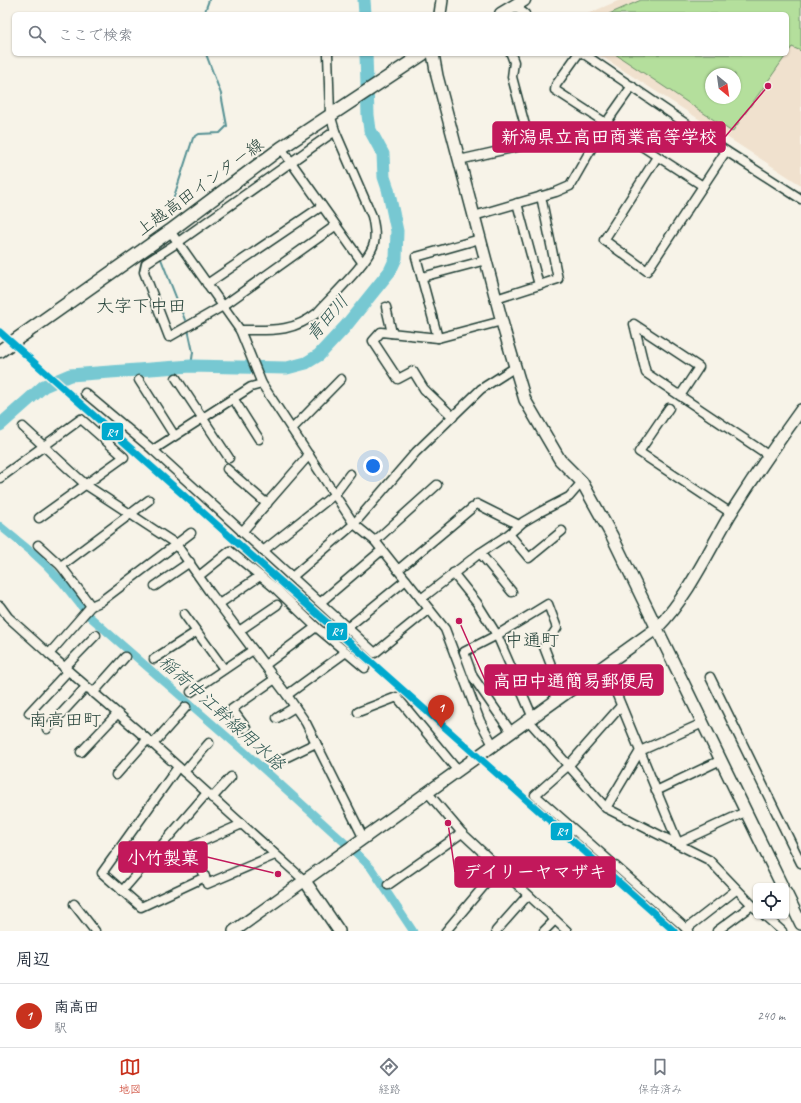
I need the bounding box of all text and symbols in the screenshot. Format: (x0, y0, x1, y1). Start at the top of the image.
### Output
search box (12, 12, 789, 56)
icon: search (26, 23, 48, 45)
text: ここで検索 (58, 26, 133, 45)
north arrow (705, 68, 741, 104)
callout: 新潟県立高田商業高等学校 (493, 122, 725, 152)
text: 新潟県立高田商業高等学校 (501, 126, 717, 148)
street label: 上越高田インター線 (132, 134, 268, 240)
water label: 青田川 (301, 290, 353, 346)
district label: 大字下中田 (96, 295, 186, 317)
line badge: R1 (101, 422, 124, 441)
text: R1 (107, 425, 119, 439)
your location (363, 456, 383, 476)
line badge: R1 (326, 622, 348, 641)
text: R1 (332, 624, 344, 638)
district label: 中通町 (505, 629, 559, 651)
water label: 稲荷中江幹線用水路 (154, 651, 290, 776)
callout: 高田中通簡易郵便局 (485, 665, 663, 695)
text: 高田中通簡易郵便局 (493, 670, 655, 692)
pin: 1 (428, 695, 454, 728)
district label: 南高田町 (29, 709, 101, 731)
line badge: R1 (550, 822, 573, 841)
text: R1 (557, 824, 569, 838)
callout: 小竹製菓 (119, 842, 207, 872)
text: 小竹製菓 (127, 847, 199, 869)
callout: デイリーヤマザキ (455, 857, 615, 887)
text: デイリーヤマザキ (463, 861, 607, 883)
map controls (753, 883, 789, 919)
button: locate (753, 883, 789, 919)
text: 周辺 (16, 949, 50, 970)
text: 南高田 (54, 998, 99, 1017)
text: 1 (26, 1008, 32, 1024)
text: 240 m (757, 1008, 785, 1024)
text: 駅 (54, 1020, 67, 1036)
tab: 地図 (119, 1056, 141, 1096)
tab: 経路 (378, 1056, 400, 1096)
tab: 保存済み (638, 1056, 682, 1096)

